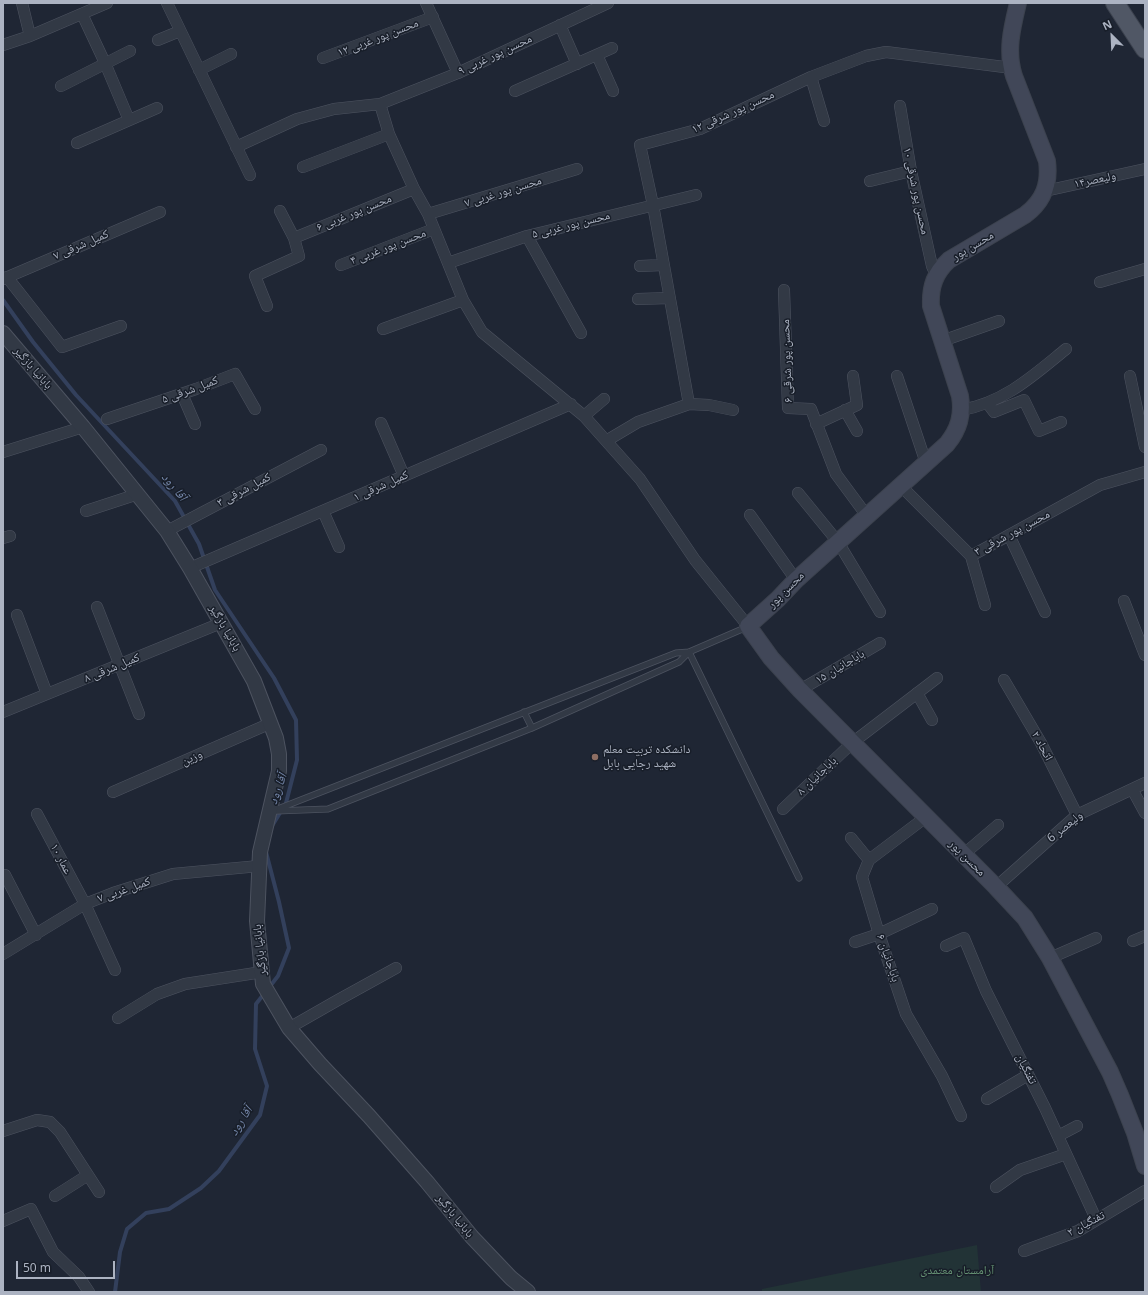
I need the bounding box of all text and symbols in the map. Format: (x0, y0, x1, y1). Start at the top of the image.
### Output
street label: محسن پور غربی ۱۲ (336, 16, 420, 60)
north arrow (1092, 16, 1132, 56)
text: N (1100, 16, 1114, 33)
street label: محسن پور غربی ۹ (456, 32, 534, 78)
street label: محسن پور شرقی ۱۲ (689, 87, 777, 137)
street label: محسن پور شرقی ۱۰ (900, 146, 932, 236)
street label: ولیعصر۱۴ (1073, 169, 1117, 191)
street label: محسن پور غربی ۷ (463, 173, 543, 211)
street label: محسن پور غربی ۶ (314, 191, 394, 235)
street label: محسن پور غربی ۵ (530, 208, 612, 242)
street label: محسن پور غربی ۴ (348, 226, 428, 268)
street label: کمیل شرقی ۷ (51, 227, 111, 263)
street label: محسن پور (950, 228, 996, 264)
street label: محسن پور شرقی ۶ (778, 319, 796, 403)
street label: بابانیا بازگیر (11, 344, 55, 392)
street label: کمیل شرقی ۵ (160, 373, 220, 407)
street label: کمیل شرقی ۱ (351, 467, 411, 505)
water label: آقا رود (158, 470, 190, 504)
street label: کمیل شرقی ۳ (215, 470, 273, 510)
street label: محسن پور شرقی ۳ (972, 507, 1052, 559)
street label: محسن پور (765, 569, 807, 611)
street label: بابانیا بازگیر (206, 602, 244, 654)
street label: باباجانیان ۱۵ (813, 647, 867, 687)
street label: کمیل شرقی ۸ (82, 650, 142, 686)
street label: اتحاد ۲ (1028, 729, 1056, 763)
place label: دانشکده تربیت معلم شهید رجایی بابل (603, 743, 691, 771)
street label: وزین (179, 747, 205, 769)
marker: دانشکده تربیت معلم شهید رجایی بابل (590, 752, 600, 762)
street label: باباجانیان ۸ (794, 754, 840, 798)
water label: آقا رود (265, 771, 291, 807)
street label: ولیعصر 6 (1044, 808, 1086, 846)
street label: محسن پور (946, 837, 988, 879)
street label: عمار ۱۰ (47, 841, 75, 877)
street label: کمیل غربی ۷ (95, 874, 153, 906)
street label: بابانیا بازگیر (250, 924, 270, 976)
street label: باباجانیان ۶ (873, 932, 903, 984)
street label: تفنگیان (1012, 1051, 1040, 1087)
water label: آقا رود (226, 1103, 256, 1139)
street label: بابانیا بازگیر (433, 1191, 477, 1241)
street label: تفنگیان ۲ (1065, 1208, 1107, 1240)
scale bar (18, 1253, 117, 1279)
text: 50 m (23, 1259, 51, 1276)
park label: آرامستان معتمدی (920, 1264, 994, 1278)

